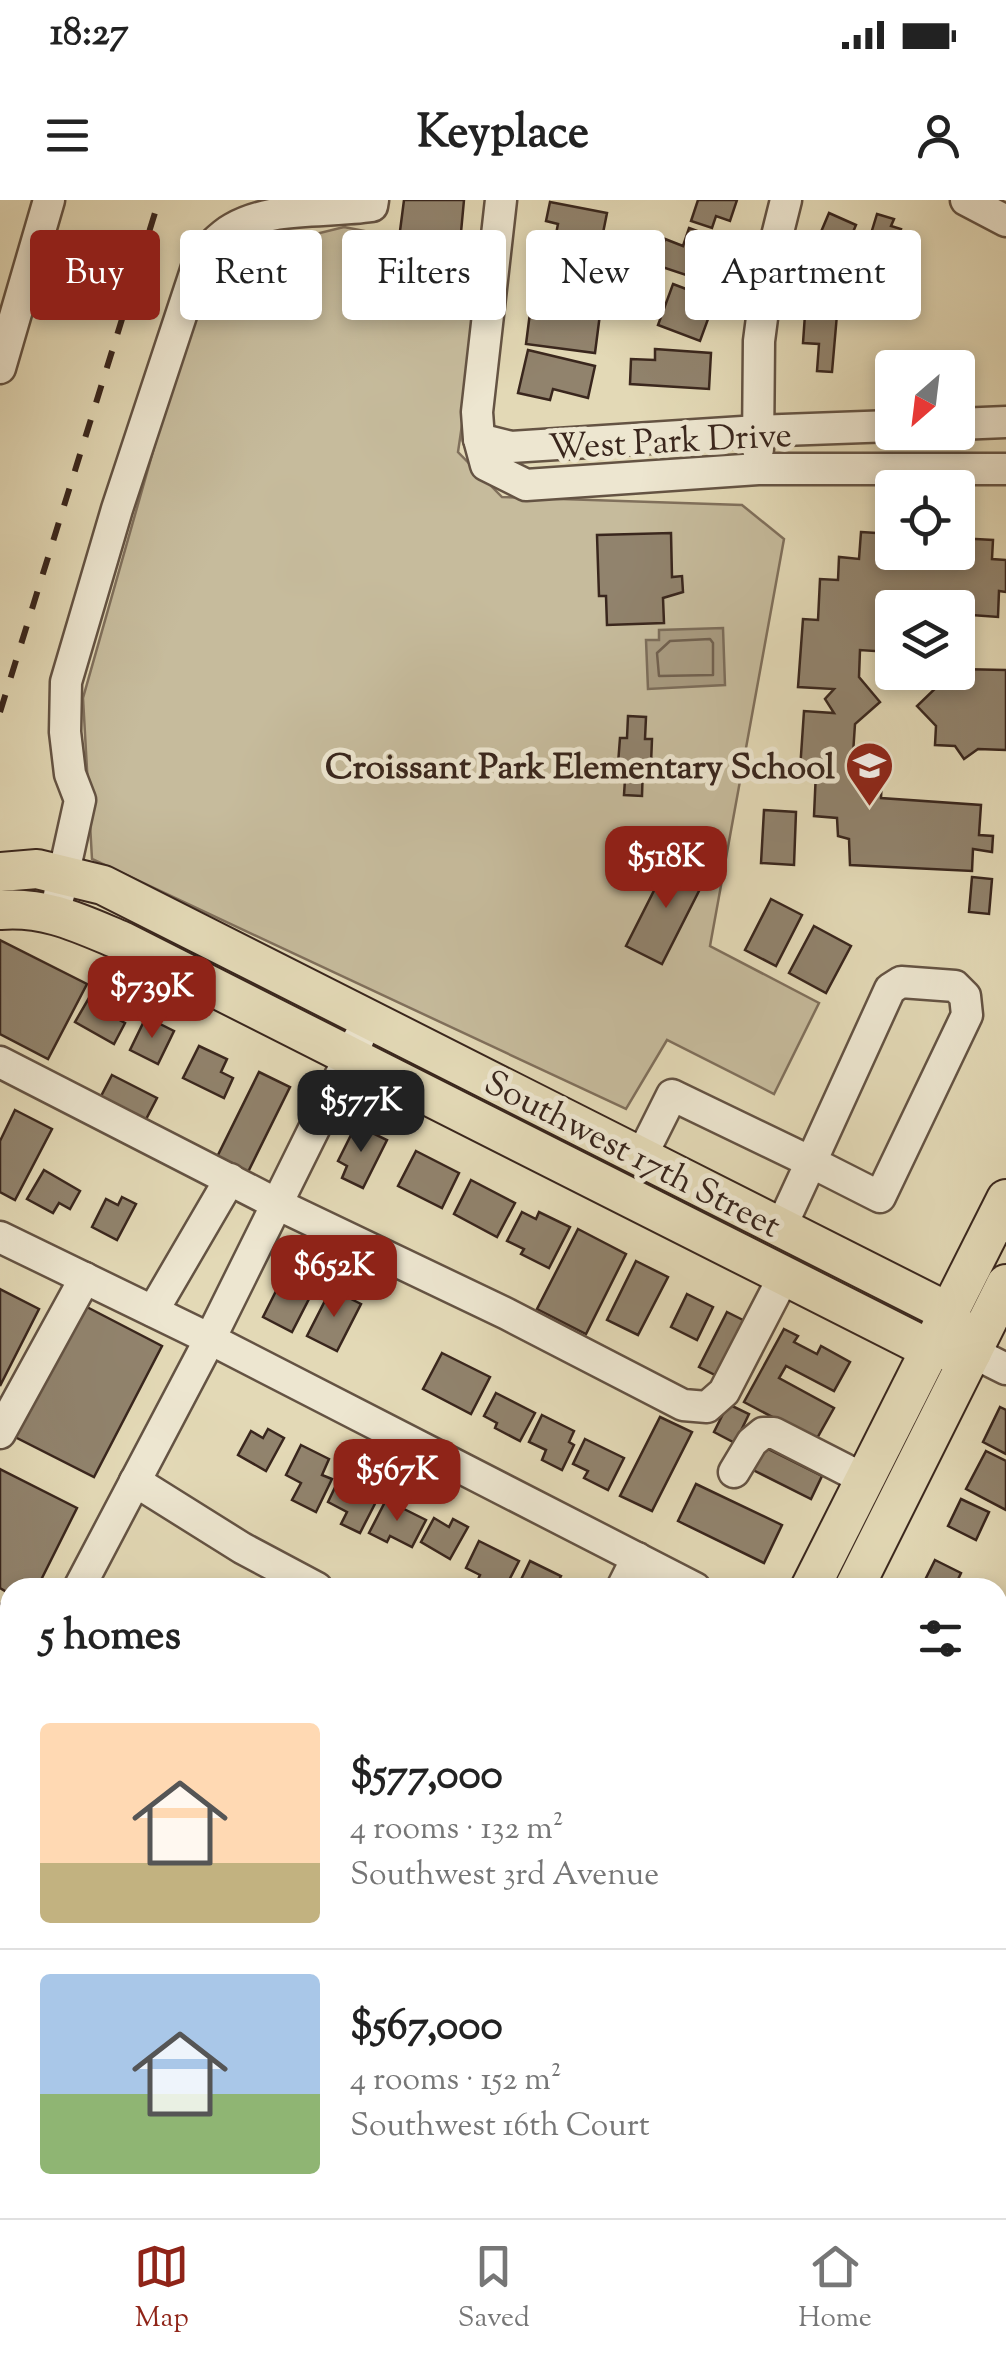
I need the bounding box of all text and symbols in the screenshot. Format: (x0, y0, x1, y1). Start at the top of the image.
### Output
text: 18:27 (50, 8, 129, 62)
text: Keyplace (417, 103, 589, 168)
icon: menu (40, 108, 95, 163)
icon: person (911, 108, 966, 163)
chip: Buy (30, 230, 160, 320)
chip: Rent (180, 230, 322, 320)
chip: Filters (342, 230, 506, 320)
chip: New (526, 230, 665, 320)
chip: Apartment (685, 230, 921, 320)
north arrow (875, 350, 975, 450)
map controls (875, 350, 975, 690)
street label: West Park Drive (547, 412, 793, 475)
button: locate (875, 470, 975, 570)
button: layers (875, 590, 975, 690)
school or university icon: Croissant Park Elementary School (844, 740, 896, 808)
place label: Croissant Park Elementary School (325, 744, 835, 795)
pin: $518K (596, 826, 736, 911)
text: $518K (627, 835, 705, 881)
pin: $739K (82, 956, 222, 1041)
text: $739K (110, 965, 194, 1011)
street label: Southwest 17th Street (474, 1059, 789, 1253)
pin: $577K (291, 1070, 431, 1155)
text: $577K (319, 1079, 403, 1125)
pin: $652K (264, 1235, 404, 1320)
text: $652K (293, 1244, 375, 1290)
pin: $567K (327, 1439, 467, 1524)
text: $567K (355, 1448, 439, 1494)
text: 5 homes (40, 1608, 181, 1668)
icon: filters (913, 1611, 968, 1666)
text: $577,000 (350, 1747, 503, 1807)
icon: home (120, 1763, 240, 1883)
text: 4 rooms · 132 m² (350, 1807, 564, 1853)
text: Southwest 3rd Avenue (350, 1853, 659, 1899)
text: $567,000 (350, 1998, 503, 2058)
icon: home (120, 2014, 240, 2134)
text: 4 rooms · 152 m² (350, 2058, 562, 2104)
text: Southwest 16th Court (350, 2104, 650, 2150)
tab: Map (134, 2239, 189, 2339)
tab: Saved (458, 2239, 530, 2339)
tab: Home (798, 2239, 872, 2339)

